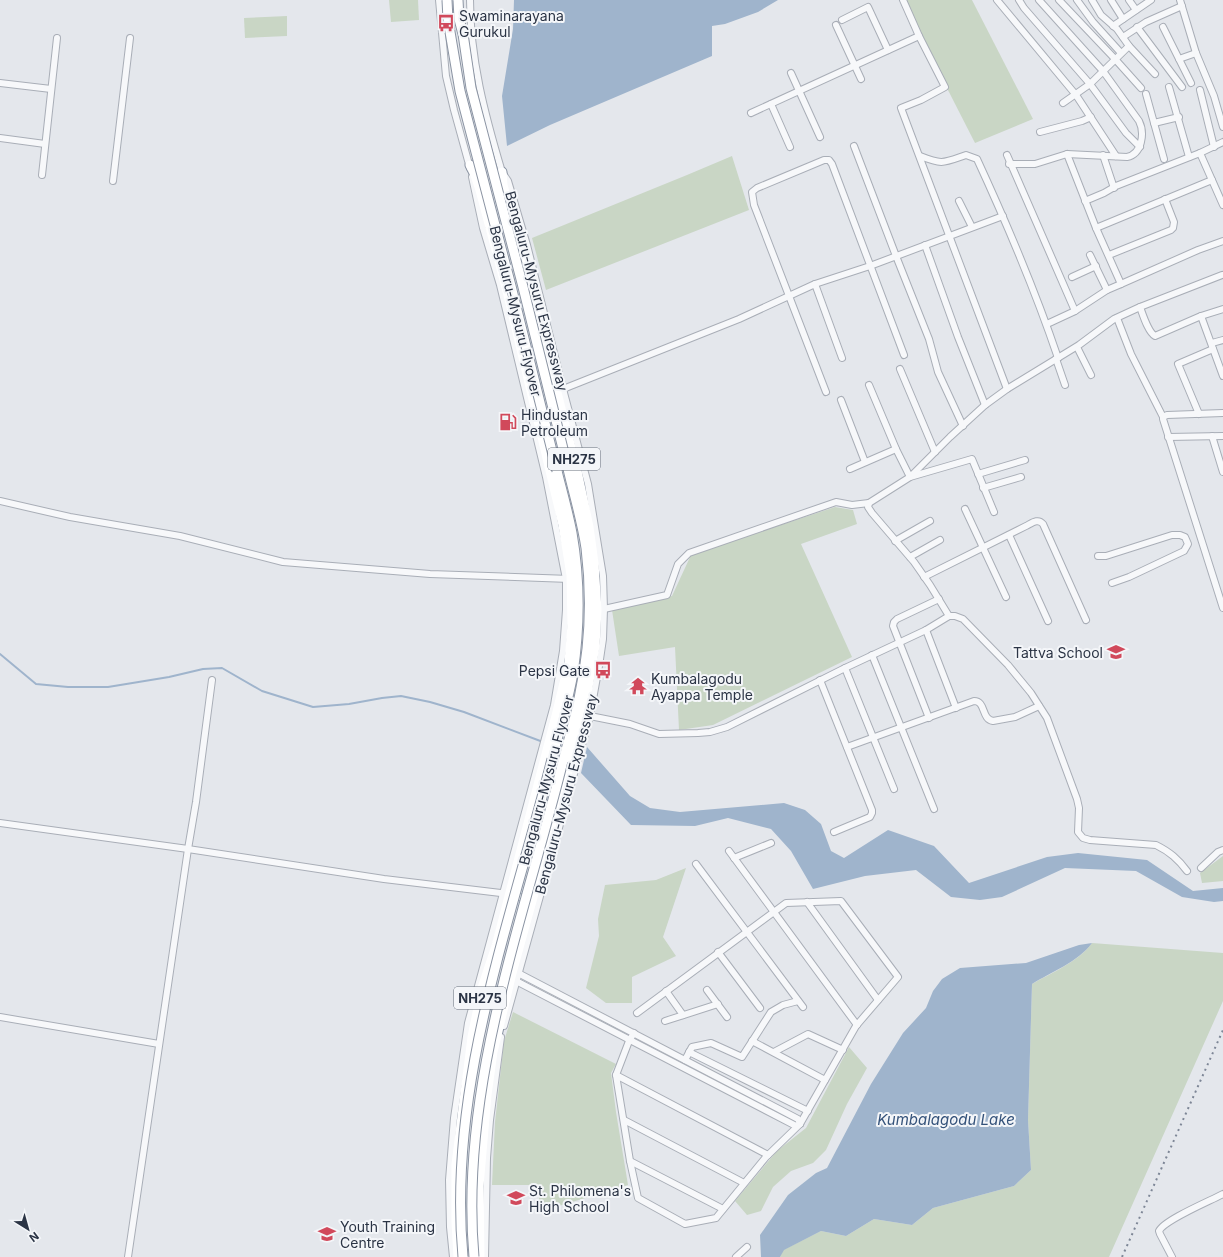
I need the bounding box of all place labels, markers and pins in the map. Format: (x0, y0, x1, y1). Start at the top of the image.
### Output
place label: Swaminarayana Gurukul (459, 7, 564, 40)
bus stop icon: Swaminarayana Gurukul (436, 13, 456, 33)
place label: Hindustan Petroleum (521, 406, 588, 439)
fuel station icon: Hindustan Petroleum (498, 412, 518, 432)
school or university icon: Tattva School (1106, 642, 1126, 662)
place label: Tattva School (1013, 644, 1103, 661)
bus stop icon: Pepsi Gate (593, 660, 613, 680)
place label: Pepsi Gate (519, 662, 590, 679)
place label: Kumbalagodu Ayappa Temple (651, 670, 753, 703)
temple icon: Kumbalagodu Ayappa Temple (628, 676, 648, 696)
place label: St. Philomena's High School (529, 1182, 631, 1215)
school or university icon: St. Philomena's High School (506, 1188, 526, 1208)
place label: Youth Training Centre (340, 1218, 435, 1251)
school or university icon: Youth Training Centre (317, 1224, 337, 1244)

